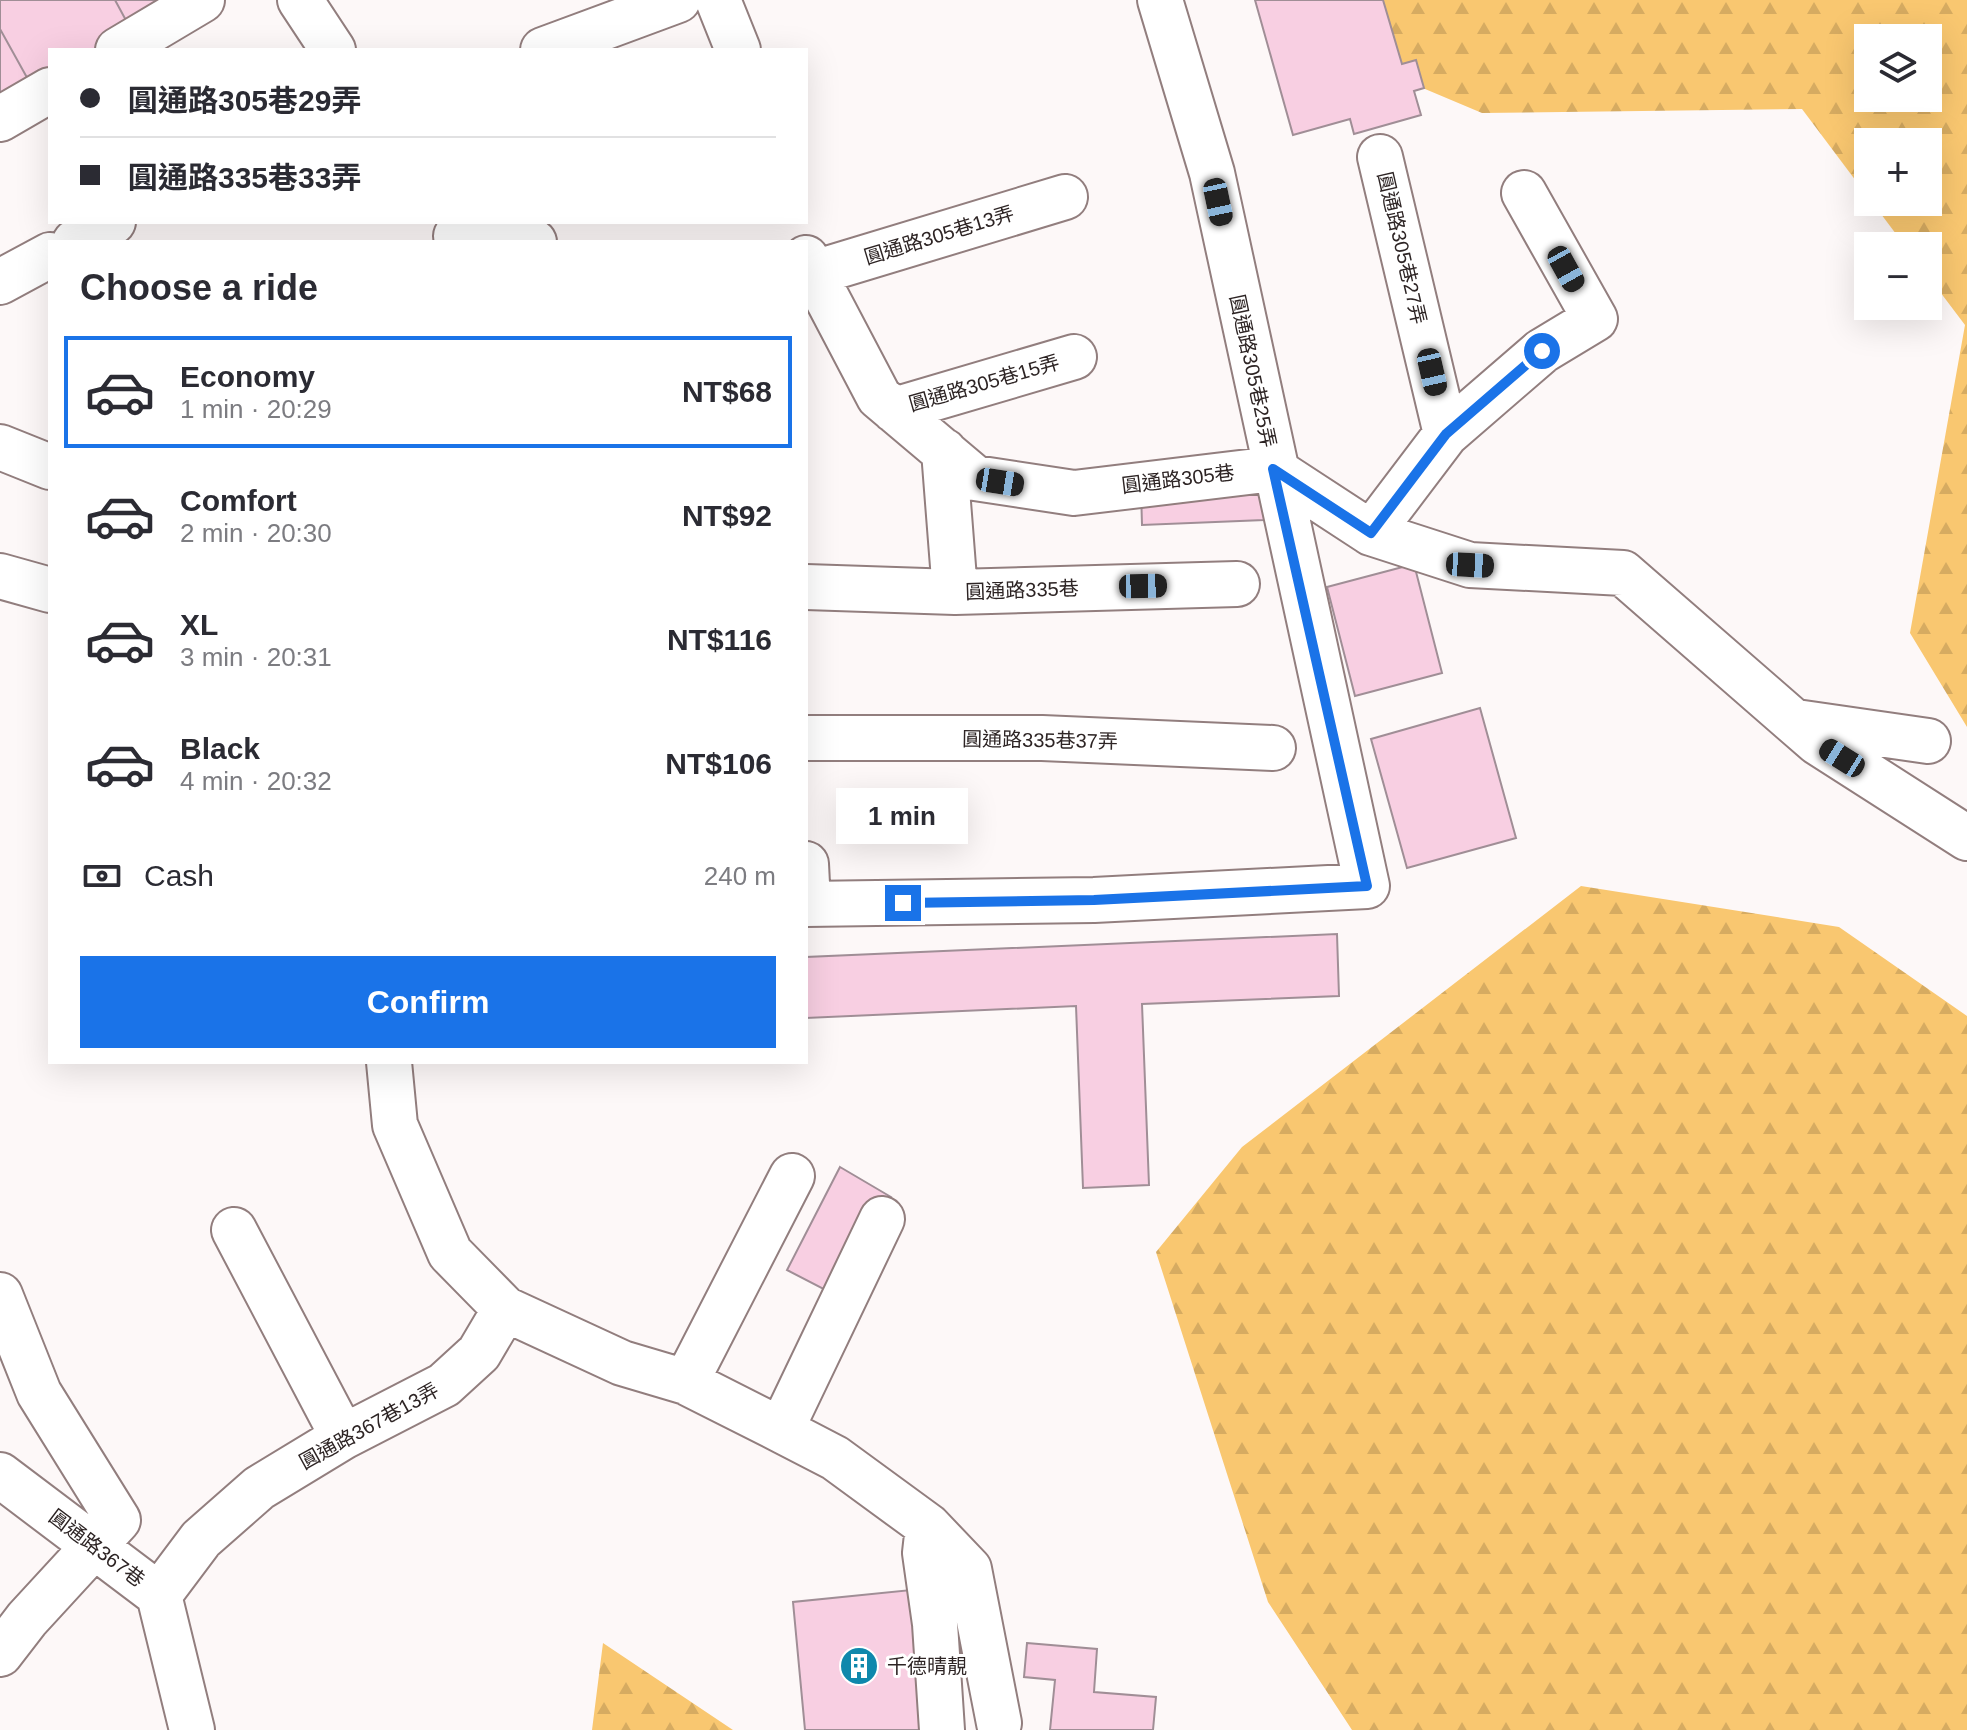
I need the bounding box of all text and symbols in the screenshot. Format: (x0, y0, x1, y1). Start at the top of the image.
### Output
map controls (1854, 24, 1942, 320)
button: layers (1854, 24, 1942, 112)
text: 圓通路305巷29弄 (128, 84, 361, 117)
button: + (1854, 128, 1942, 216)
text: 圓通路335巷33弄 (128, 161, 361, 194)
street label: 圓通路305巷27弄 (1374, 170, 1430, 326)
car (1201, 176, 1235, 228)
street label: 圓通路305巷13弄 (861, 202, 1017, 268)
button: − (1854, 232, 1942, 320)
car (1544, 242, 1588, 296)
text: Choose a ride (80, 267, 318, 308)
street label: 圓通路305巷25弄 (1226, 293, 1280, 449)
route start (1524, 333, 1560, 369)
car (1415, 346, 1449, 398)
street label: 圓通路305巷15弄 (906, 351, 1062, 415)
icon: car (84, 356, 156, 428)
text: Economy (180, 360, 315, 393)
text: NT$68 (682, 375, 772, 408)
text: 1 min · 20:29 (180, 394, 332, 424)
street label: 圓通路305巷 (1120, 461, 1236, 497)
car (974, 466, 1026, 498)
icon: car (84, 480, 156, 552)
text: Comfort (180, 484, 297, 517)
text: NT$92 (682, 499, 772, 532)
text: 2 min · 20:30 (180, 518, 332, 548)
car (1445, 552, 1495, 578)
car (1119, 574, 1167, 598)
street label: 圓通路335巷 (965, 577, 1079, 603)
icon: car (84, 604, 156, 676)
text: XL (180, 608, 218, 641)
text: NT$116 (667, 623, 772, 656)
text: 3 min · 20:31 (180, 642, 332, 672)
icon: car (84, 728, 156, 800)
street label: 圓通路335巷37弄 (962, 728, 1118, 752)
text: Black (180, 732, 260, 765)
car (1815, 735, 1869, 781)
text: NT$106 (665, 747, 772, 780)
text: 4 min · 20:32 (180, 766, 332, 796)
callout: 1 min (837, 787, 969, 843)
text: 1 min (868, 801, 936, 831)
icon: cash (80, 854, 124, 898)
text: Cash (144, 859, 214, 892)
text: 240 m (704, 861, 776, 891)
route end (885, 885, 921, 921)
button: Confirm (80, 956, 776, 1048)
street label: 圓通路367巷13弄 (296, 1379, 442, 1473)
street label: 圓通路367巷 (45, 1505, 149, 1591)
building icon: 千德晴靚 (838, 1645, 880, 1687)
place label: 千德晴靚 (887, 1655, 967, 1677)

